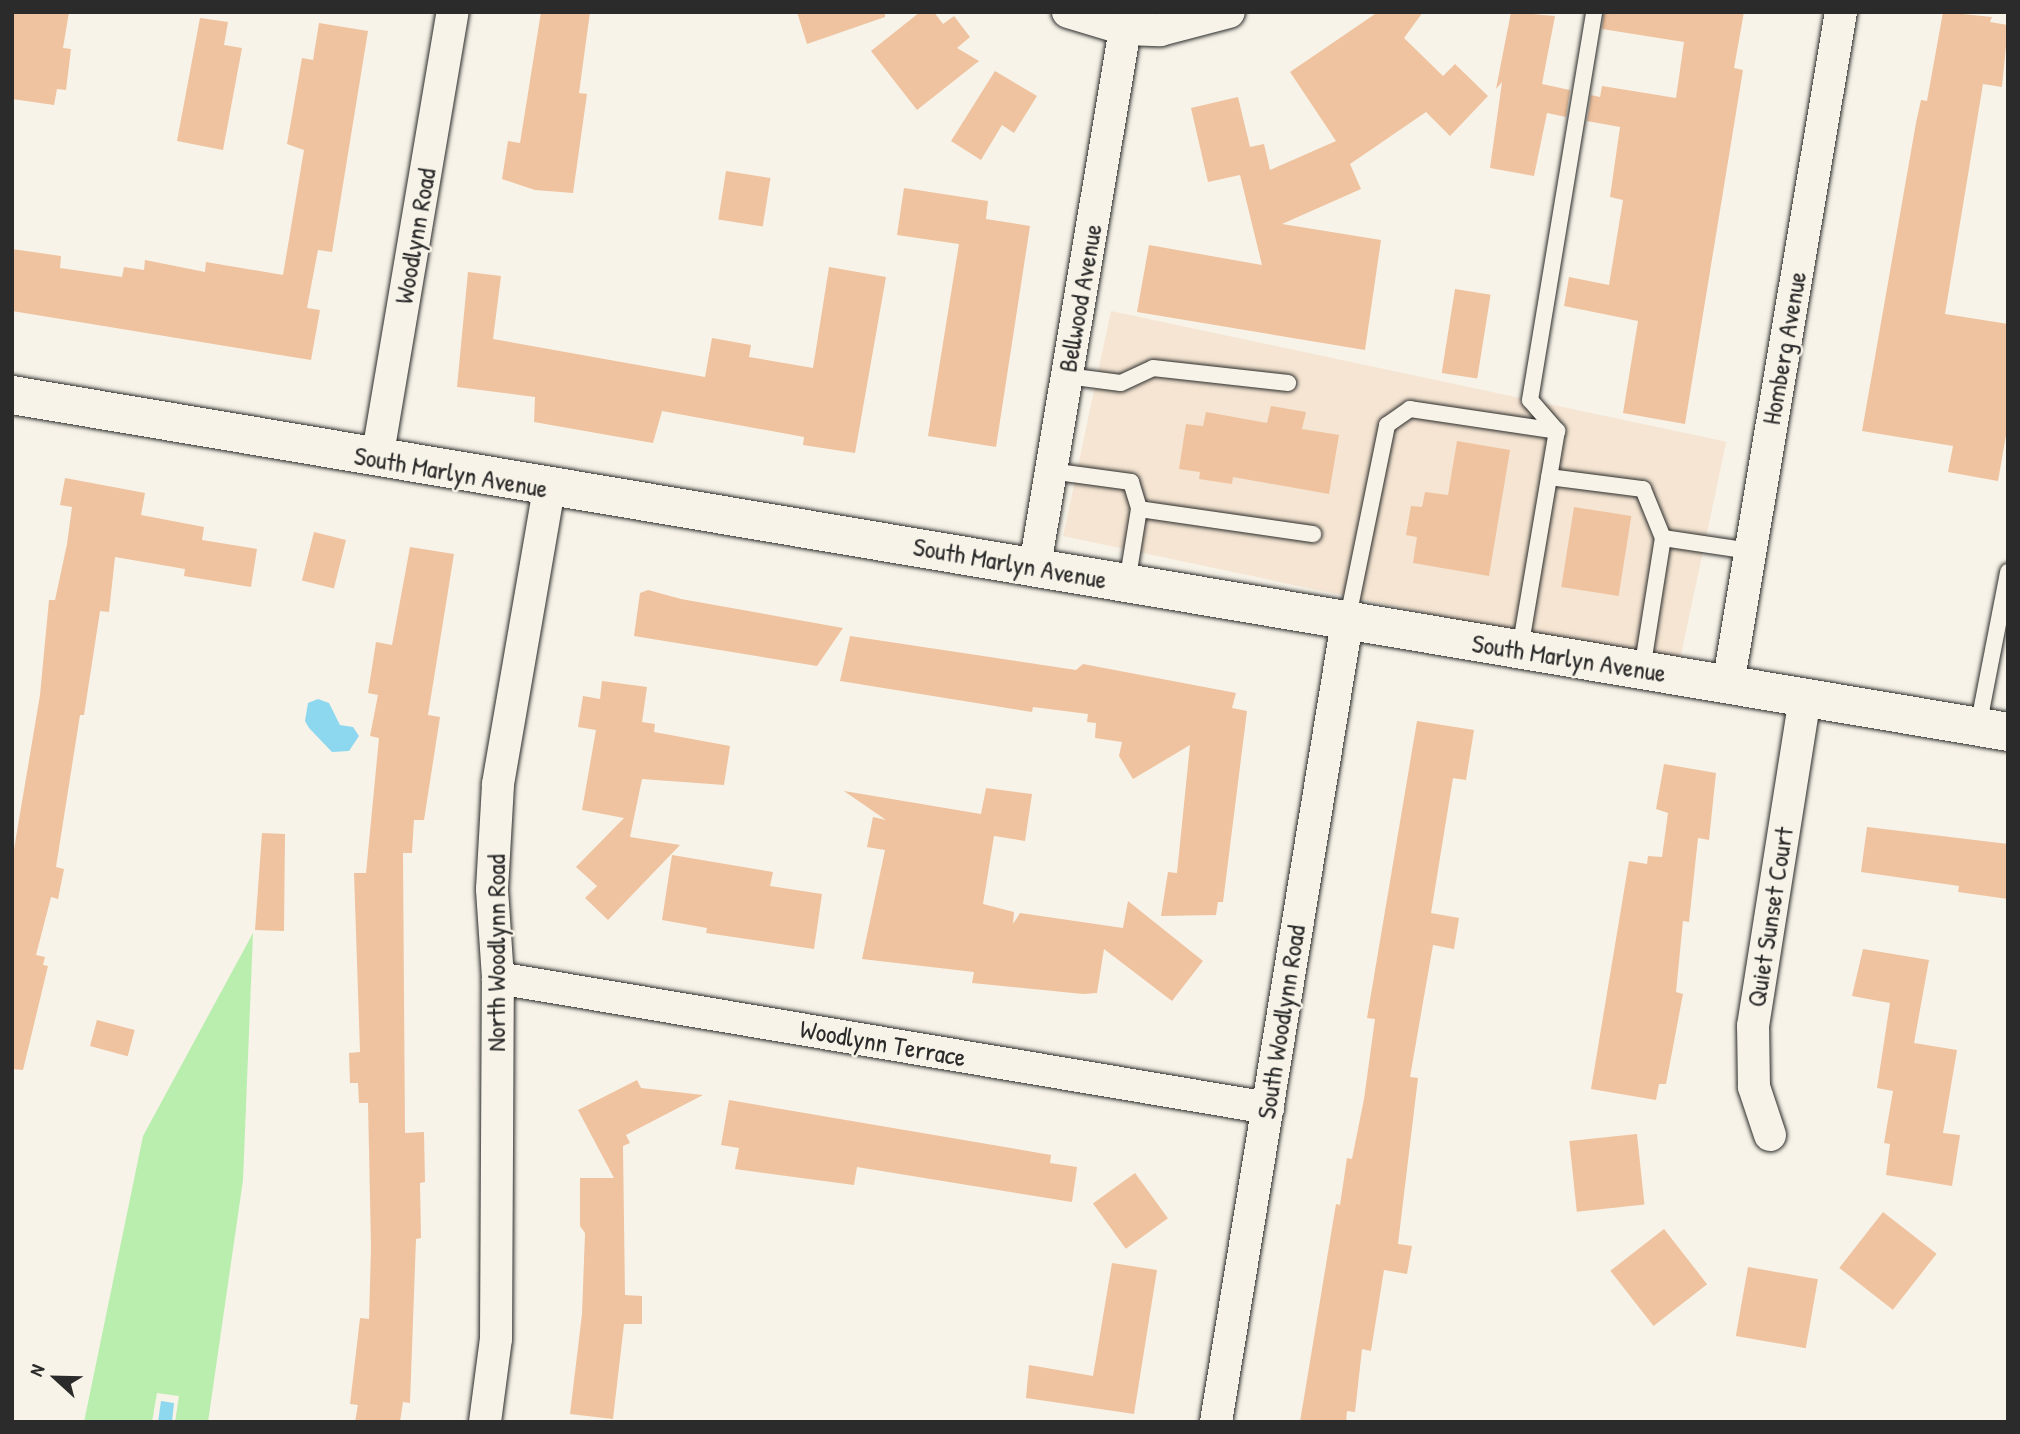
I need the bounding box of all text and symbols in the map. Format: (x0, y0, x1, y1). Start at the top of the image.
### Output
street label: Woodlynn Road (388, 166, 442, 306)
street label: Bellwood Avenue (1052, 222, 1108, 374)
street label: Homberg Avenue (1755, 269, 1813, 427)
street label: South Marlyn Avenue (352, 440, 550, 504)
street label: South Marlyn Avenue (911, 531, 1109, 595)
street label: South Marlyn Avenue (1470, 627, 1668, 689)
street label: Quiet Sunset Court (1740, 825, 1800, 1009)
street label: North Woodlynn Road (480, 854, 512, 1052)
street label: South Woodlynn Road (1250, 923, 1312, 1121)
street label: Woodlynn Terrace (798, 1013, 968, 1073)
north arrow (21, 1343, 91, 1413)
text: N (23, 1361, 50, 1380)

